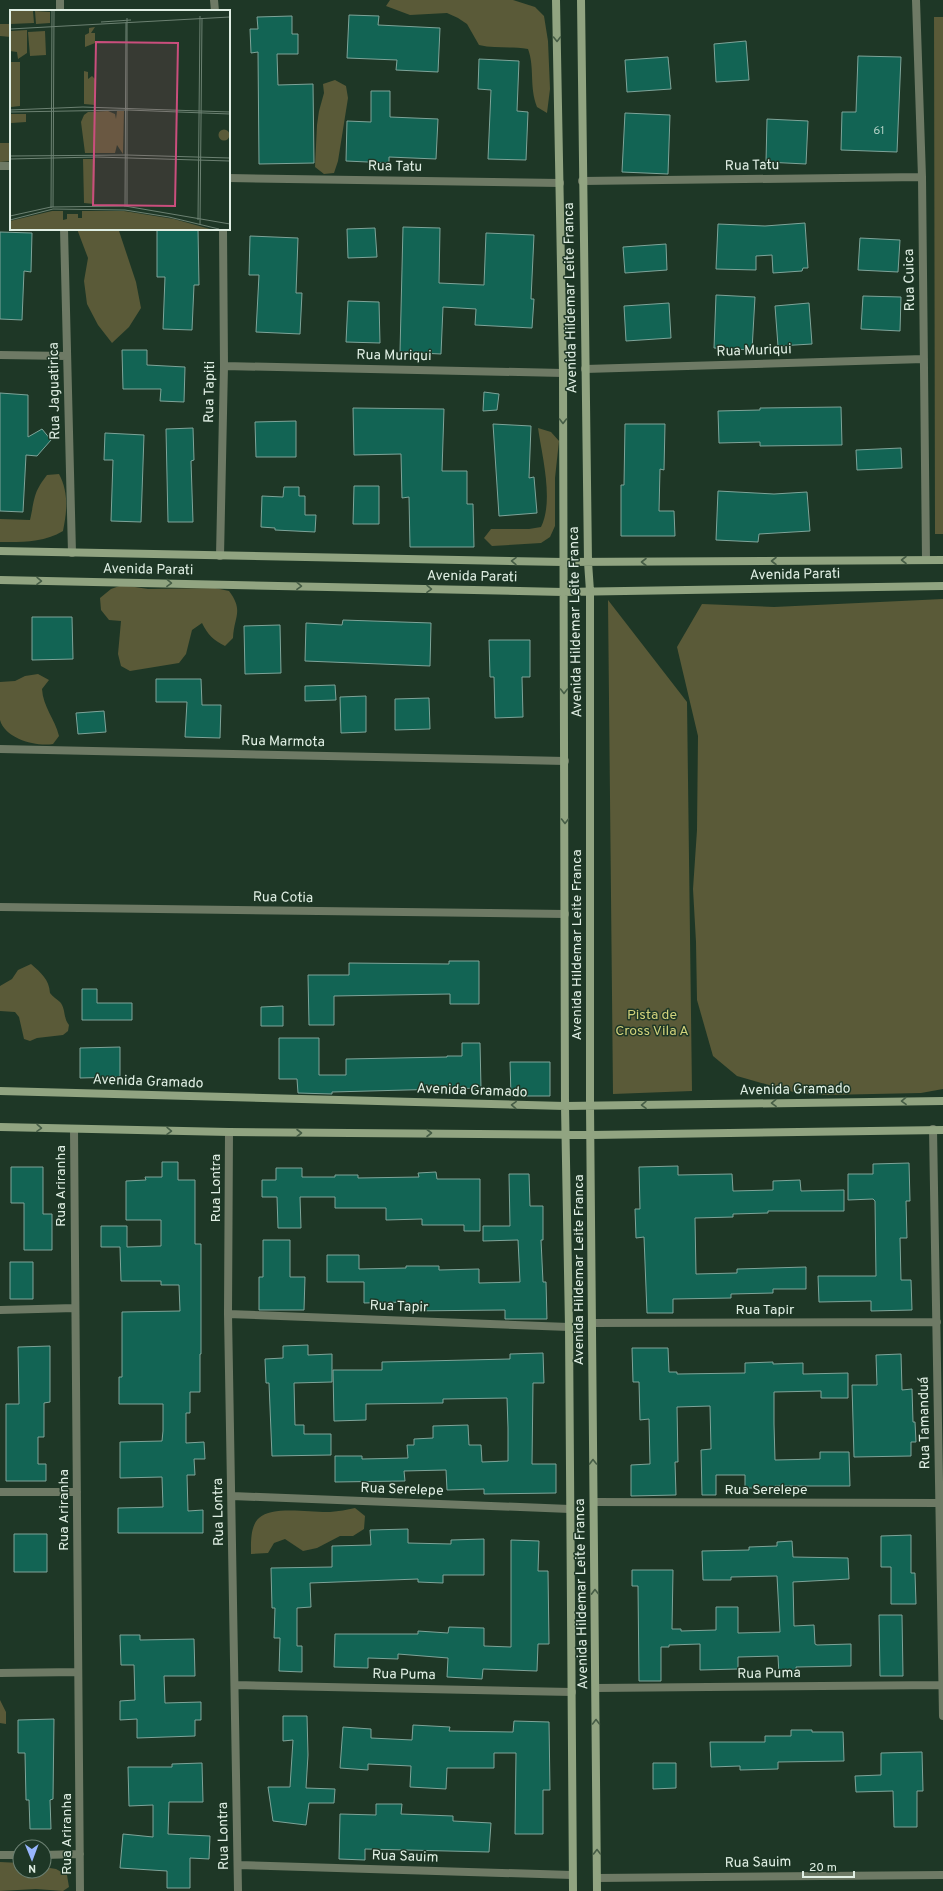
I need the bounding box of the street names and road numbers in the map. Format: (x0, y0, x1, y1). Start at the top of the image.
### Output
street label: Rua Tatu (725, 157, 779, 175)
street label: Rua Tatu (368, 158, 422, 176)
street label: Avenida Hildemar Leite Franca (561, 202, 581, 394)
street label: Rua Cuica (901, 249, 919, 311)
street label: Rua Muriqui (716, 341, 792, 361)
street label: Rua Jaguatirica (46, 342, 64, 440)
street label: Rua Muriqui (356, 347, 432, 365)
street label: Rua Tapiti (201, 361, 219, 423)
street label: Avenida Hildemar Leite Franca (566, 526, 586, 718)
street label: Avenida Parati (103, 561, 193, 579)
street label: Avenida Parati (750, 566, 840, 584)
street label: Avenida Parati (427, 568, 517, 586)
street label: Rua Marmota (241, 733, 325, 751)
street label: Avenida Hildemar Leite Franca (569, 849, 586, 1041)
street label: Rua Cotia (253, 889, 313, 907)
street label: Avenida Gramado (92, 1072, 204, 1092)
street label: Avenida Gramado (416, 1081, 528, 1101)
street label: Avenida Gramado (739, 1081, 851, 1099)
street label: Rua Ariranha (53, 1145, 70, 1227)
street label: Rua Lontra (208, 1154, 225, 1222)
street label: Avenida Hildemar Leite Franca (571, 1174, 588, 1366)
street label: Rua Tapir (369, 1297, 429, 1317)
street label: Rua Tapir (736, 1302, 795, 1319)
street label: Rua Tamanduá (916, 1377, 934, 1469)
street label: Rua Ariranha (56, 1469, 73, 1551)
street label: Rua Lontra (210, 1478, 228, 1546)
street label: Rua Serelepe (360, 1480, 444, 1500)
street label: Rua Serelepe (724, 1482, 808, 1499)
street label: Avenida Hildemar Leite Franca (572, 1498, 592, 1690)
street label: Rua Puma (737, 1665, 801, 1683)
street label: Rua Puma (372, 1666, 436, 1684)
street label: Rua Ariranha (59, 1793, 76, 1875)
street label: Rua Lontra (215, 1802, 233, 1870)
street label: Rua Sauim (371, 1847, 439, 1867)
street label: Rua Sauim (724, 1854, 792, 1872)

